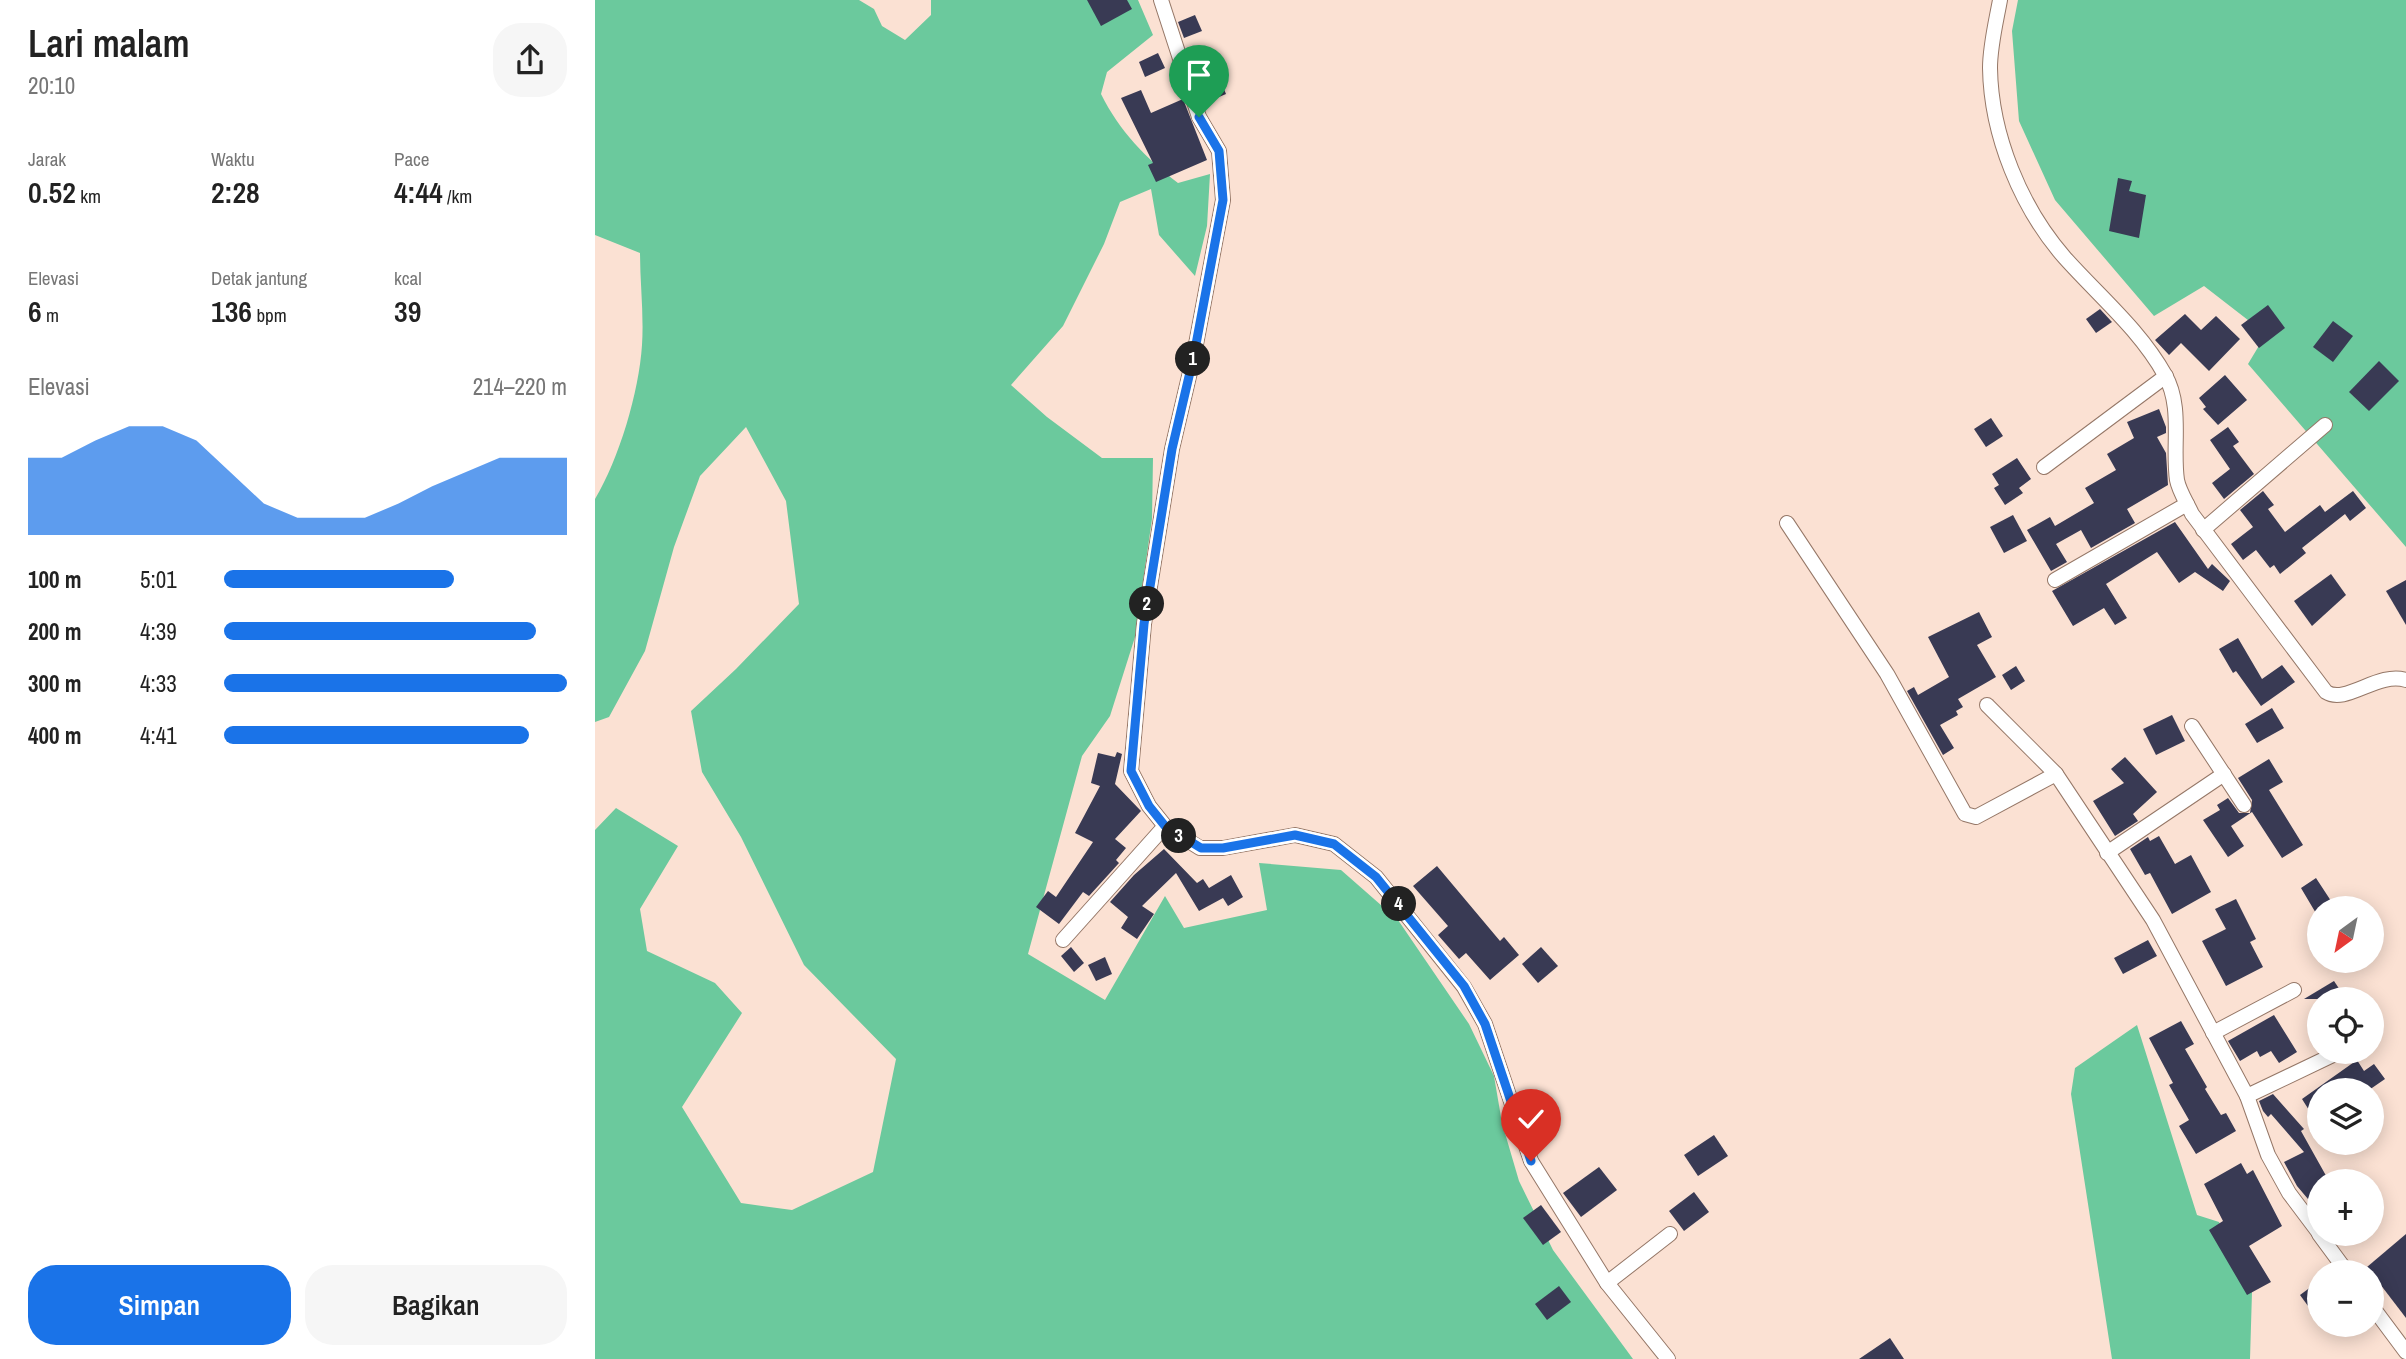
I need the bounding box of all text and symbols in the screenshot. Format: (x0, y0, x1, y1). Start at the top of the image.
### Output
text: Lari malam (28, 18, 190, 69)
button: share (493, 23, 567, 97)
pin (1169, 45, 1229, 117)
icon: arrive (1180, 56, 1218, 94)
text: 20:10 (28, 70, 75, 101)
text: Jarak (28, 146, 66, 172)
text: Waktu (211, 146, 255, 172)
text: Pace (394, 146, 430, 172)
text: 0.52 (28, 172, 76, 212)
text: 2:28 (211, 172, 260, 212)
text: 4:44 (394, 172, 443, 212)
text: km (76, 183, 101, 209)
text: /km (443, 183, 472, 209)
text: Elevasi (28, 265, 79, 291)
text: Detak jantung (211, 265, 307, 291)
text: kcal (394, 265, 422, 291)
text: 6 (28, 291, 42, 331)
text: 136 (211, 291, 252, 331)
text: 39 (394, 291, 421, 331)
text: m (42, 302, 59, 328)
text: bpm (252, 302, 287, 328)
pin: 1 (1175, 342, 1211, 376)
text: 1 (1188, 345, 1197, 371)
text: Elevasi (28, 371, 90, 402)
text: 214–220 m (473, 371, 567, 402)
text: 100 m (28, 564, 81, 595)
text: 5:01 (140, 564, 177, 595)
pin: 2 (1129, 586, 1165, 622)
text: 2 (1142, 590, 1151, 616)
text: 200 m (28, 616, 81, 647)
text: 4:39 (140, 616, 177, 647)
text: 300 m (28, 668, 81, 699)
text: 4:33 (140, 668, 177, 699)
text: 400 m (28, 720, 81, 751)
text: 4:41 (140, 720, 177, 751)
pin: 3 (1161, 818, 1197, 854)
text: 3 (1174, 822, 1183, 848)
pin: 4 (1381, 886, 1417, 922)
text: 4 (1394, 890, 1403, 916)
north arrow (2307, 896, 2383, 973)
map controls (2307, 896, 2384, 1337)
button: locate (2307, 987, 2384, 1064)
button: layers (2307, 1078, 2384, 1155)
pin (1501, 1089, 1561, 1161)
icon: check (1512, 1100, 1550, 1138)
button: + (2307, 1169, 2384, 1246)
button: − (2307, 1260, 2384, 1337)
button: Simpan (28, 1265, 291, 1345)
button: Bagikan (305, 1265, 567, 1345)

